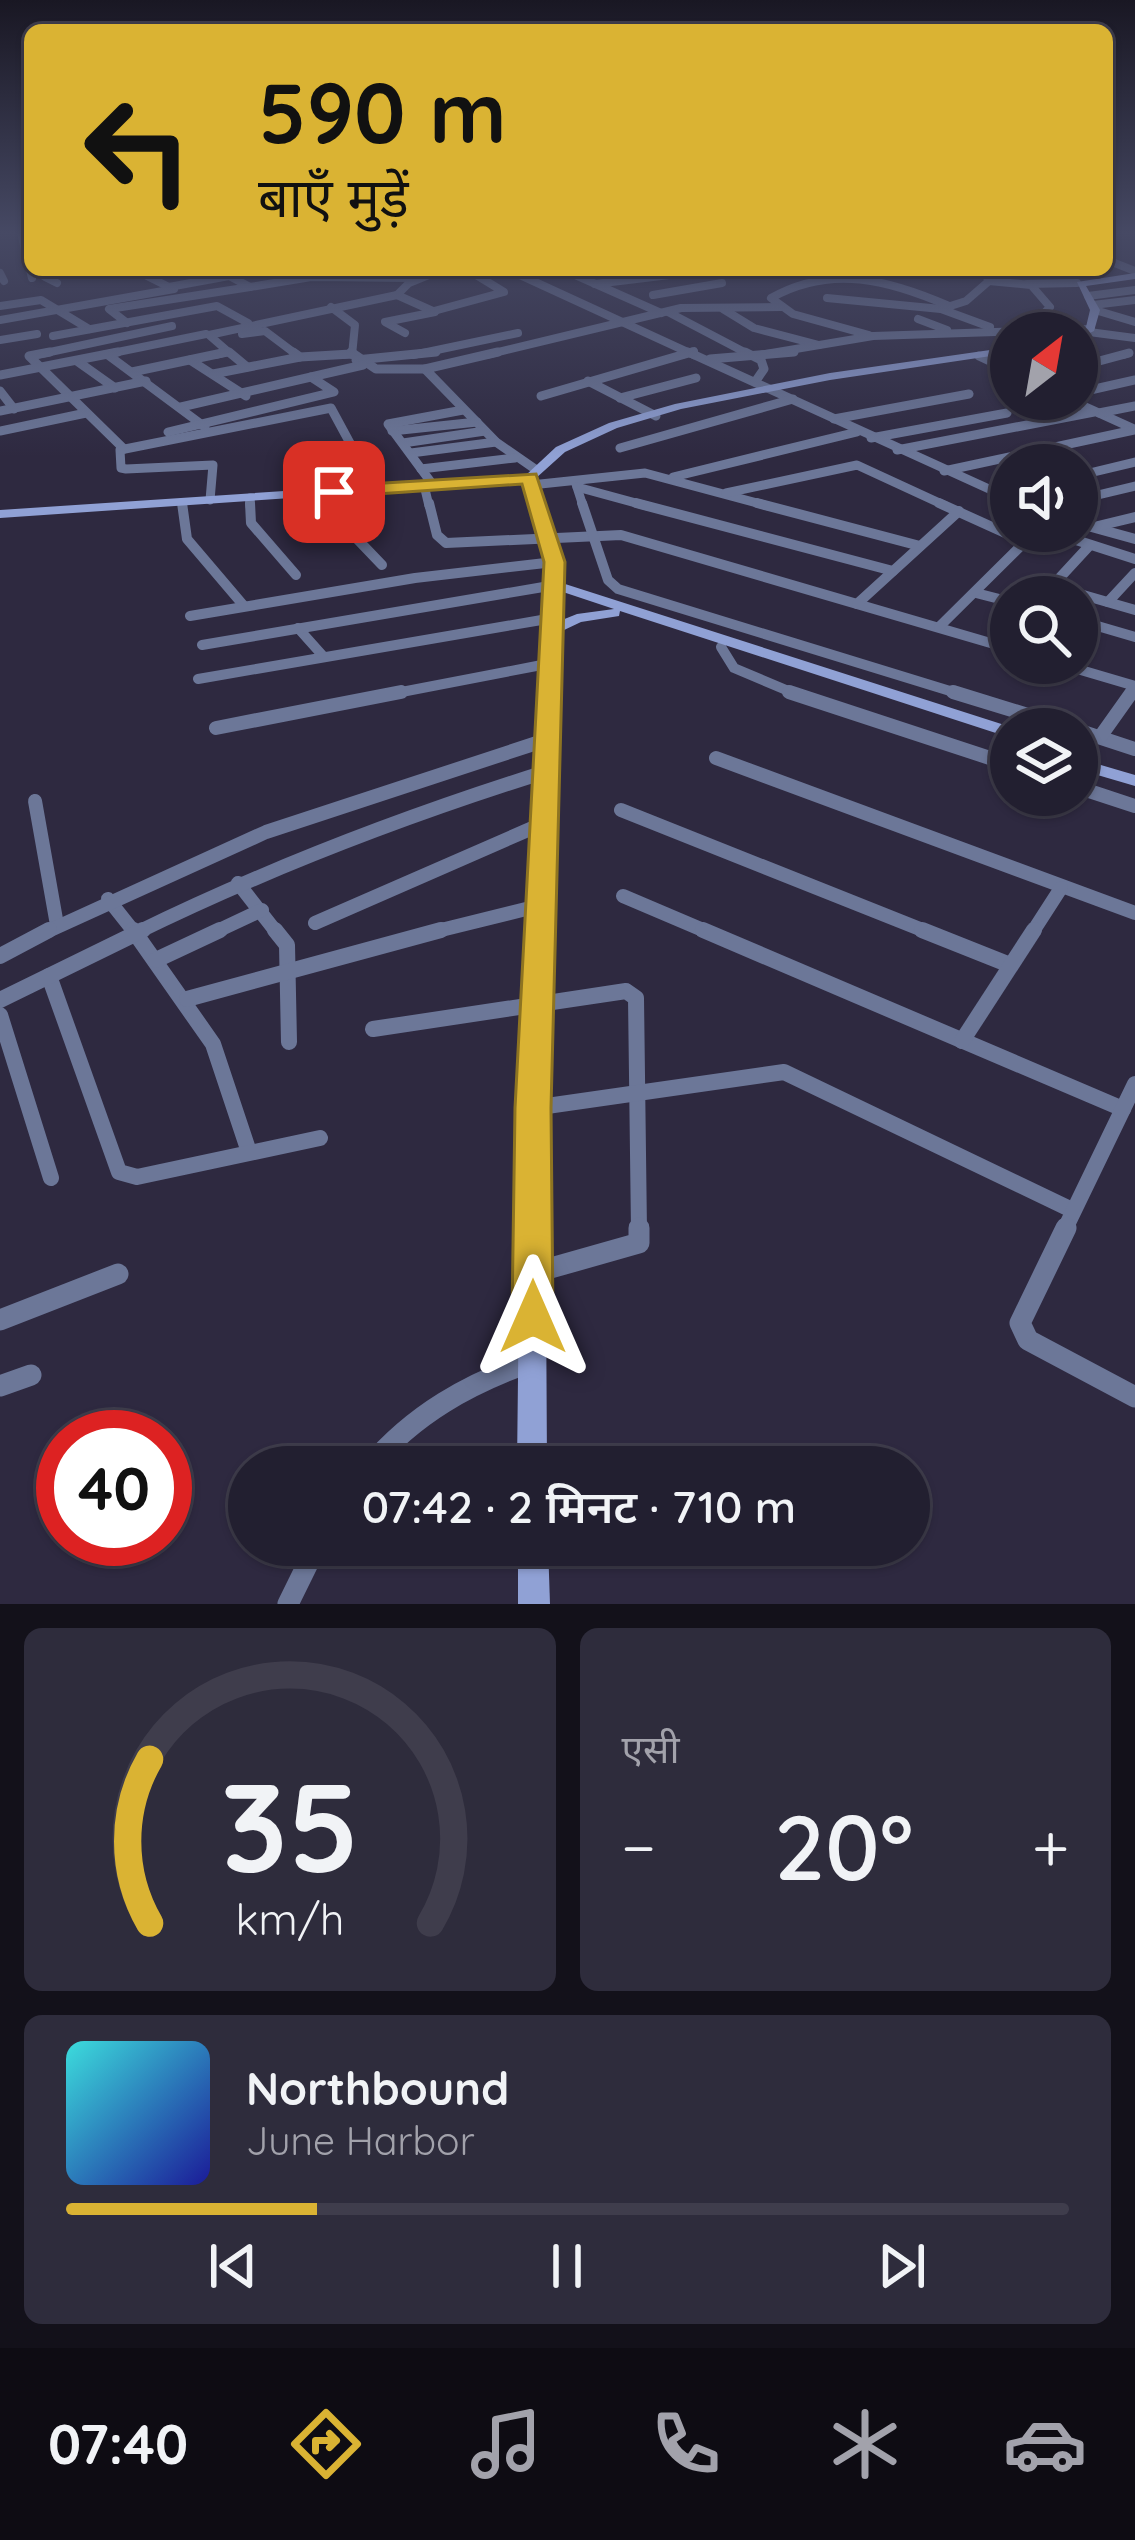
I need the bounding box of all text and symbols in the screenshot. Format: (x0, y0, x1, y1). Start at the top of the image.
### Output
text: 590 m (258, 59, 507, 164)
icon: left (60, 72, 216, 228)
text: बाएँ मुड़ें (258, 163, 409, 231)
north arrow (990, 312, 1098, 420)
map controls (990, 312, 1098, 816)
pin (283, 441, 385, 543)
button: sound (990, 444, 1098, 552)
icon: arrive (301, 459, 367, 525)
button: search (990, 576, 1098, 684)
button: layers (990, 708, 1098, 816)
position arrow (470, 1254, 596, 1380)
speed limit sign: 40 (36, 1410, 192, 1566)
text: 07:42 · 2 मिनट · 710 m (362, 1478, 796, 1534)
text: एसी (622, 1724, 680, 1773)
text: 35 (220, 1747, 359, 1903)
text: 20° (774, 1790, 913, 1903)
text: − (622, 1805, 656, 1888)
text: + (1032, 1805, 1069, 1888)
text: km/h (235, 1891, 344, 1945)
text: Northbound (246, 2060, 509, 2116)
text: June Harbor (246, 2116, 475, 2165)
icon: previous (200, 2233, 266, 2299)
icon: pause (534, 2233, 600, 2299)
icon: next (869, 2233, 935, 2299)
icon: directions (284, 2402, 368, 2486)
icon: music (464, 2402, 548, 2486)
icon: phone (644, 2402, 728, 2486)
icon: climate (823, 2402, 907, 2486)
icon: car (1003, 2402, 1087, 2486)
text: 07:40 (48, 2410, 188, 2478)

